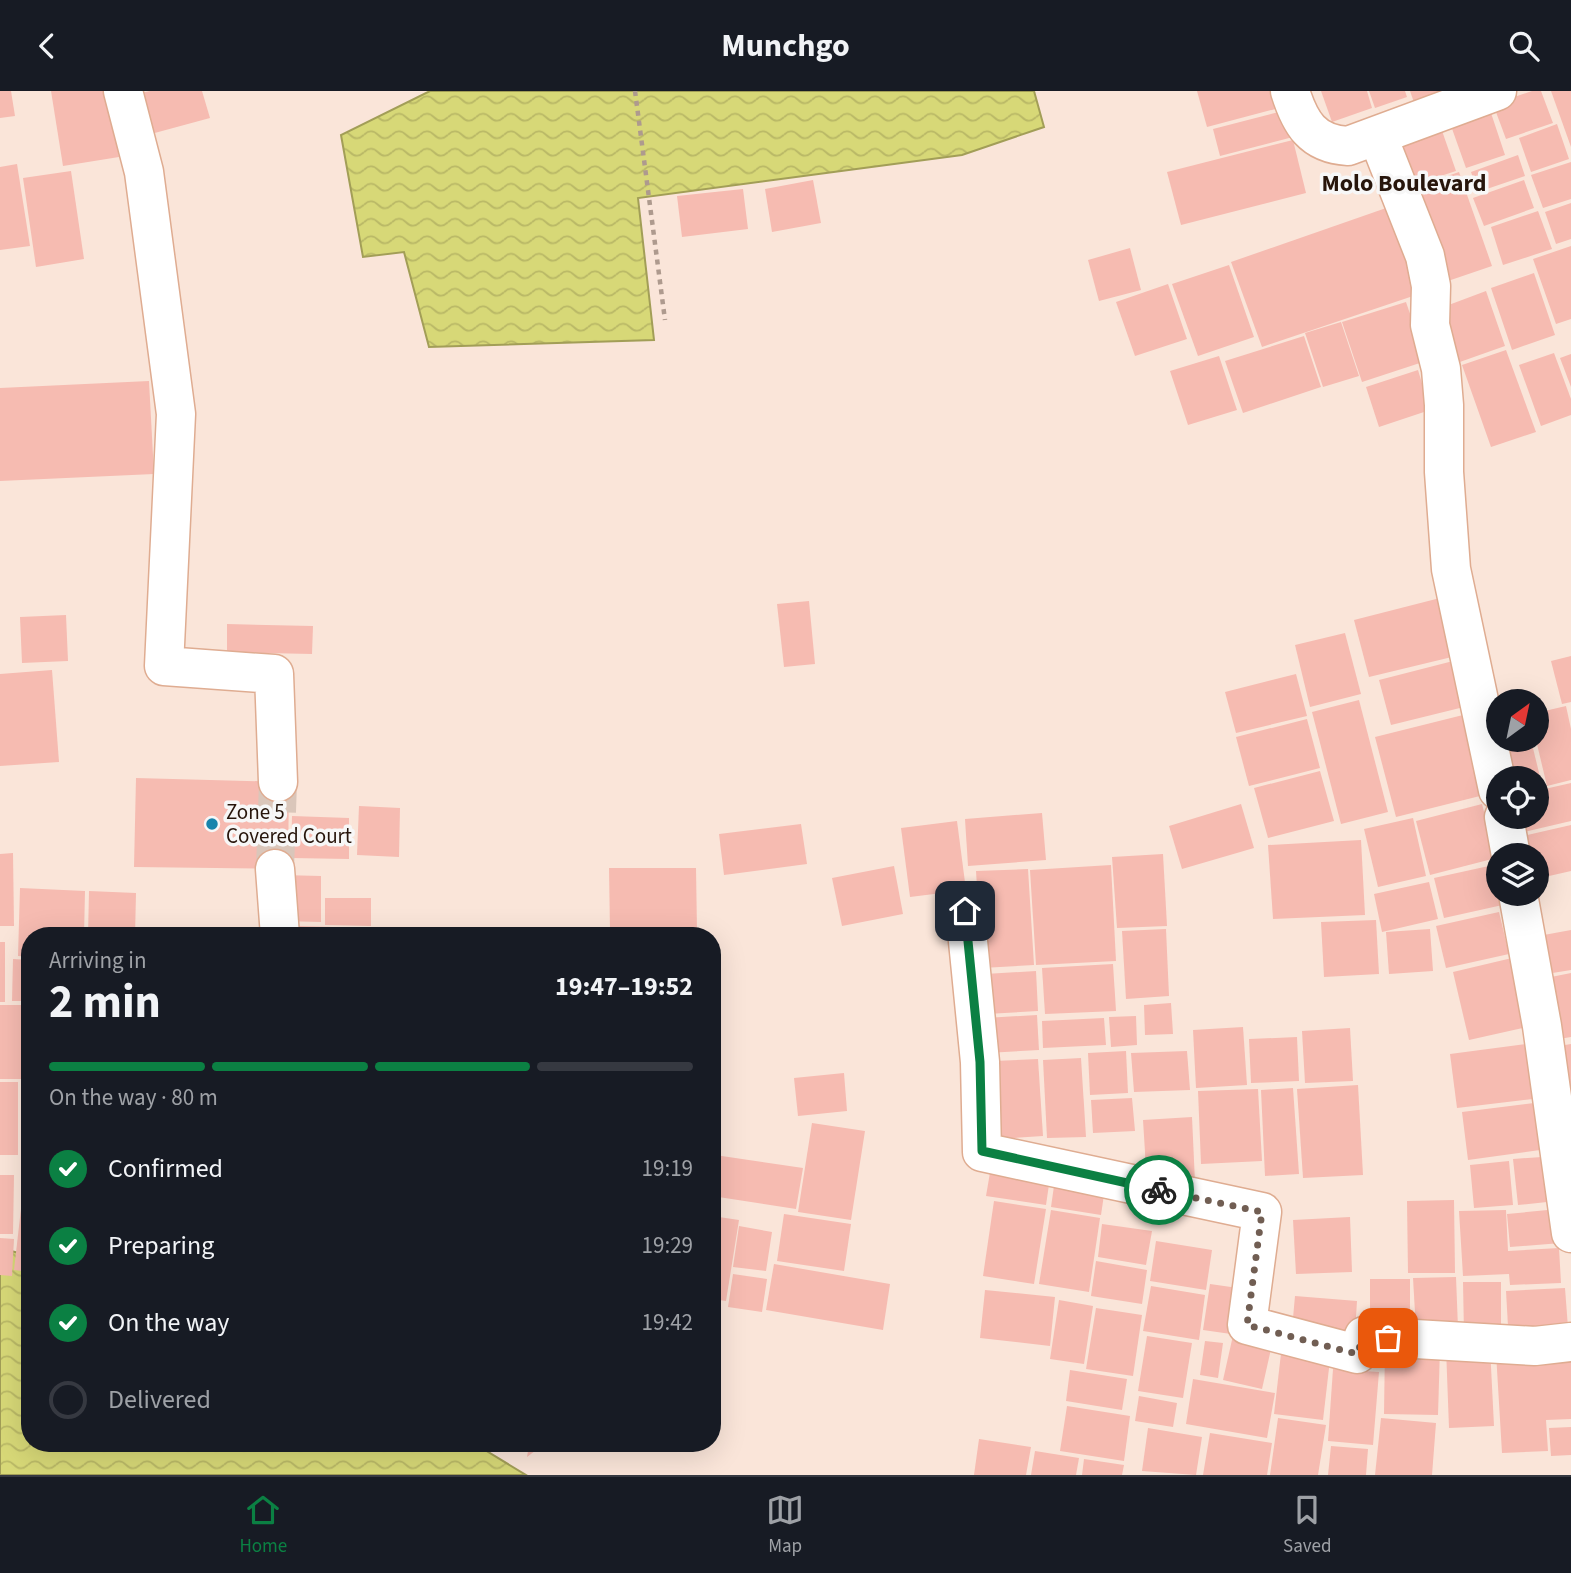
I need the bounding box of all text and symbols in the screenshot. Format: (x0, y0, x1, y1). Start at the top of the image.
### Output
text: Munchgo (721, 23, 850, 69)
icon: back (28, 27, 66, 65)
icon: search (1505, 27, 1543, 65)
district label: Molo Boulevard (1321, 166, 1487, 201)
north arrow (1486, 689, 1549, 753)
map controls (1486, 689, 1549, 906)
button: locate (1486, 766, 1549, 829)
place label: Zone 5 Covered Court (226, 797, 352, 851)
marker: Zone 5 Covered Court (204, 816, 220, 832)
button: layers (1486, 843, 1549, 906)
pin (935, 881, 995, 941)
icon: home (946, 892, 984, 930)
text: Arriving in (49, 944, 147, 977)
text: 19:47–19:52 (555, 968, 693, 1005)
text: 2 min (49, 970, 161, 1035)
text: On the way · 80 m (49, 1081, 218, 1114)
icon: check (49, 1150, 87, 1188)
text: Confirmed (108, 1150, 223, 1187)
text: 19:19 (642, 1152, 693, 1185)
courier (1124, 1155, 1194, 1225)
icon: bike (1140, 1171, 1178, 1209)
icon: check (49, 1227, 87, 1265)
text: Preparing (108, 1227, 214, 1264)
text: 19:29 (642, 1229, 693, 1262)
icon: check (49, 1304, 87, 1342)
text: On the way (108, 1304, 229, 1341)
text: 19:42 (642, 1306, 693, 1339)
pin (1358, 1308, 1418, 1368)
icon: bag (1369, 1319, 1407, 1357)
text: Delivered (108, 1381, 211, 1418)
tab: Home (239, 1491, 287, 1560)
tab: Map (766, 1491, 804, 1560)
tab: Saved (1283, 1491, 1332, 1560)

